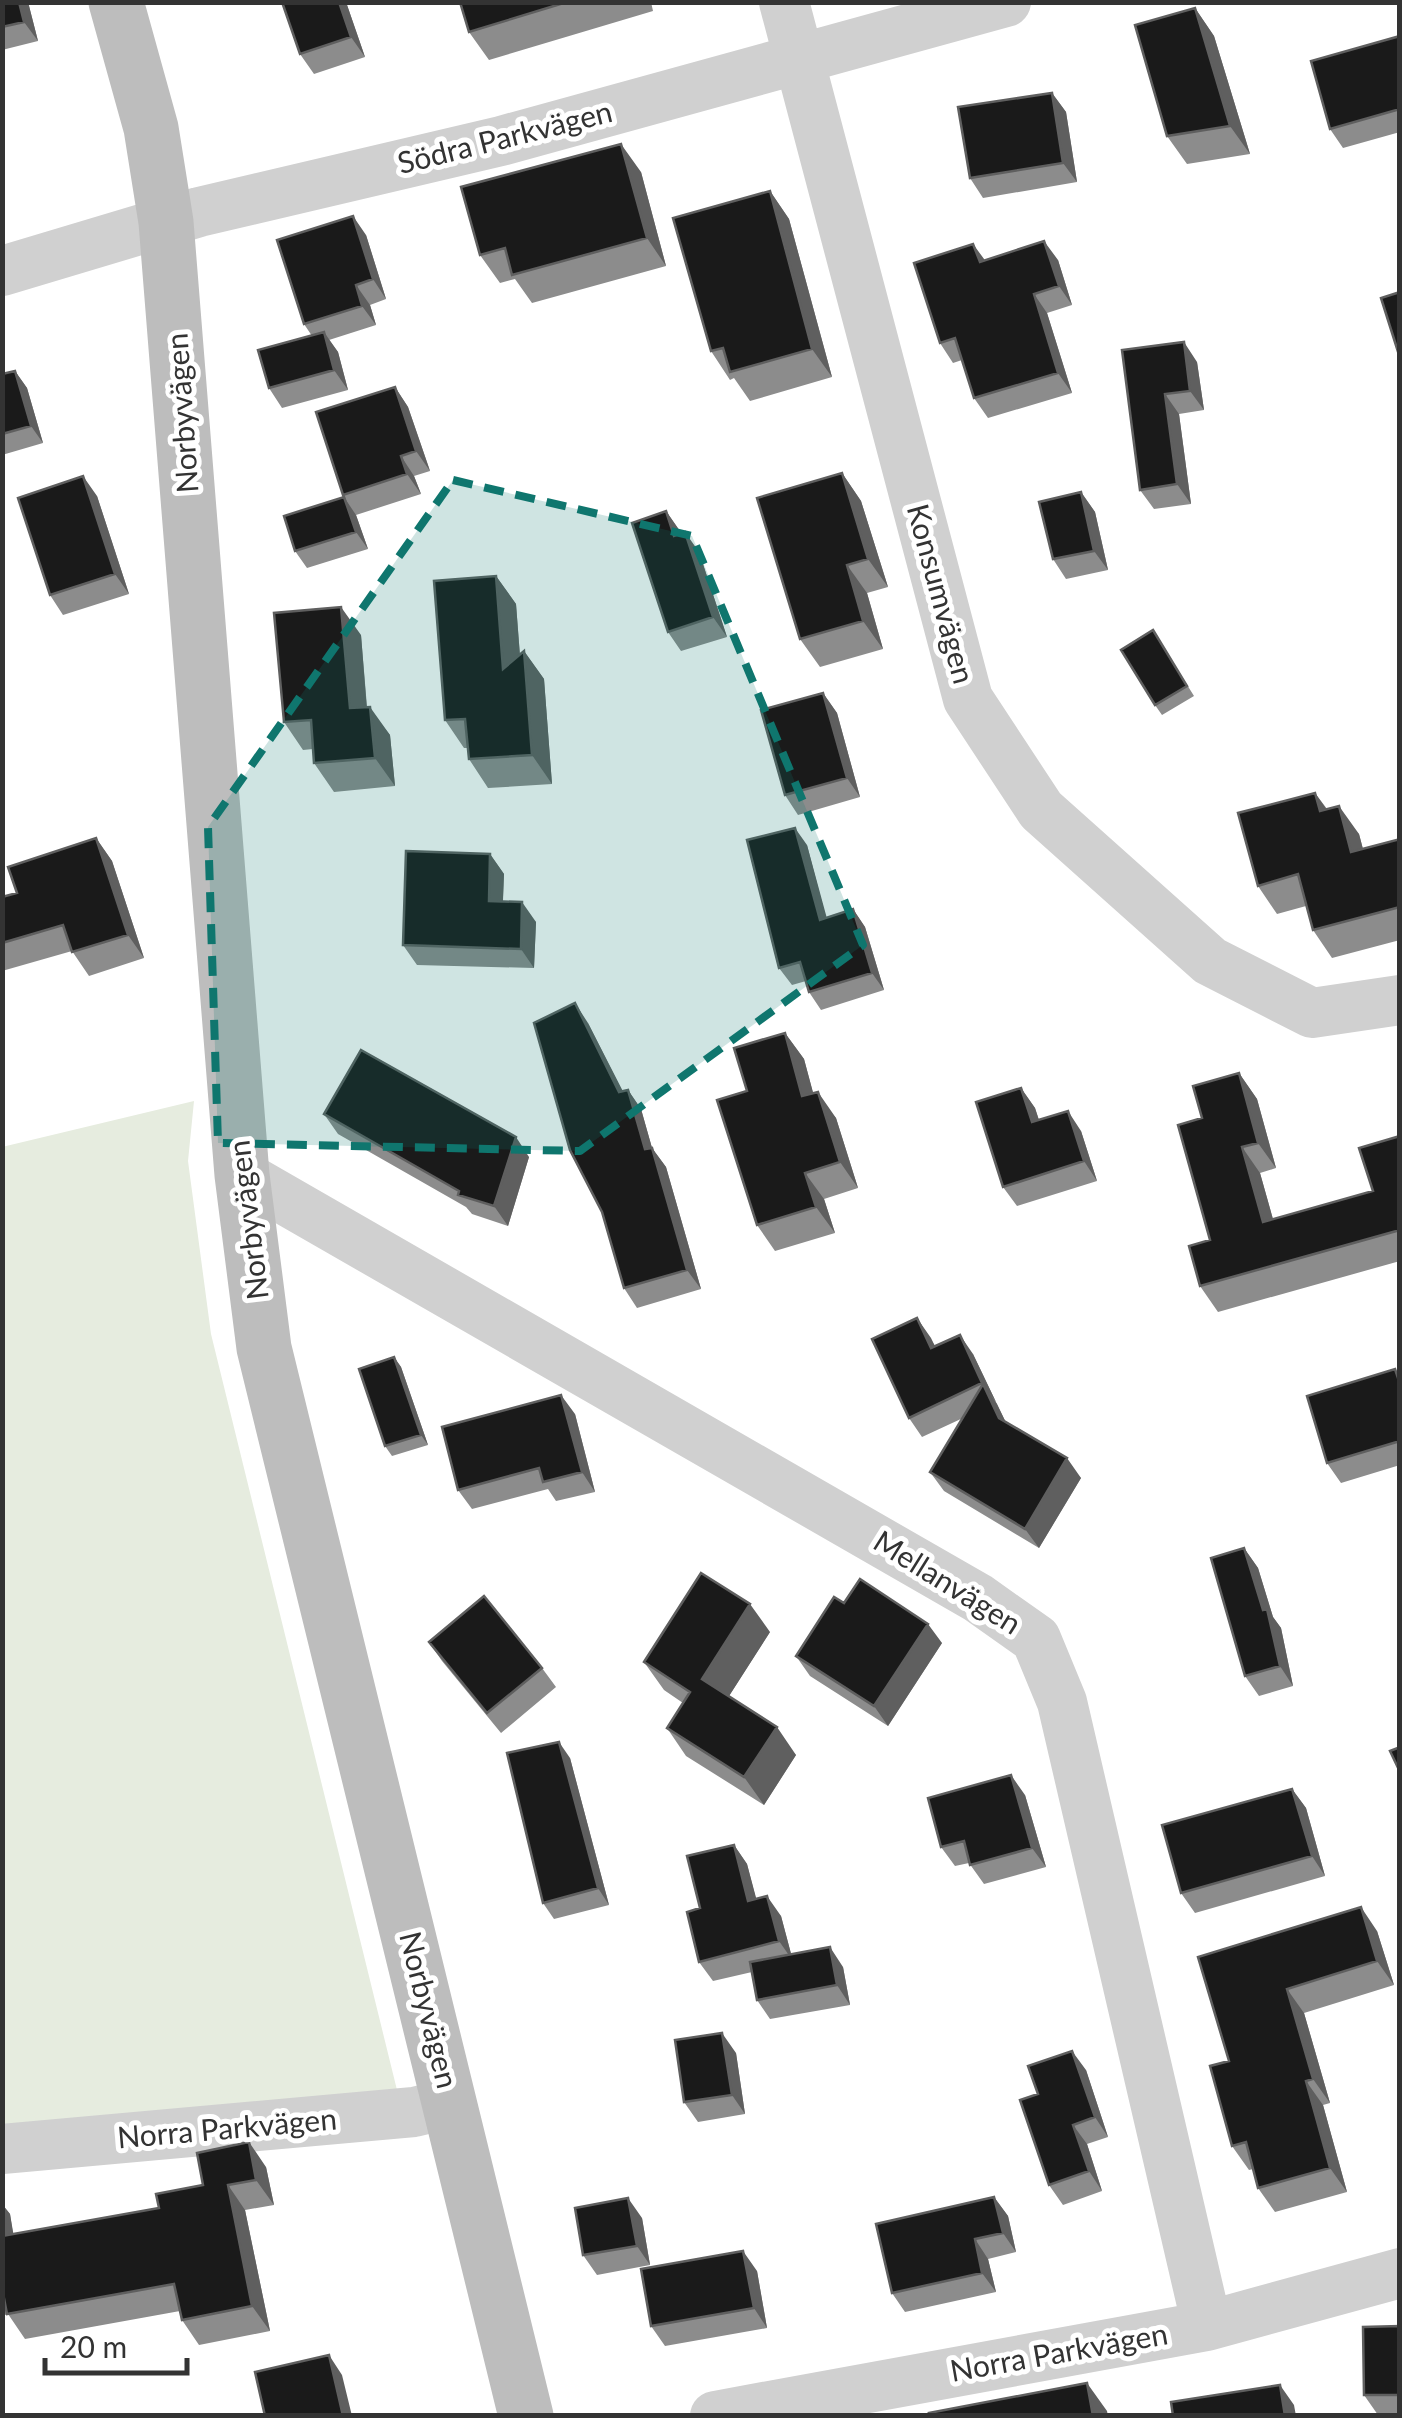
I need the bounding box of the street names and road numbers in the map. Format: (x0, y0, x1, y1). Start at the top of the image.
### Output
street label: Södra Parkvägen (393, 92, 616, 180)
street label: Norbyvägen (157, 332, 205, 494)
street label: Konsumvägen (901, 500, 983, 687)
street label: Norbyvägen (219, 1139, 275, 1302)
street label: Mellanvägen (868, 1522, 1028, 1641)
street label: Norbyvägen (393, 1927, 467, 2092)
street label: Norra Parkvägen (116, 2099, 338, 2155)
street label: Norra Parkvägen (947, 2314, 1170, 2388)

